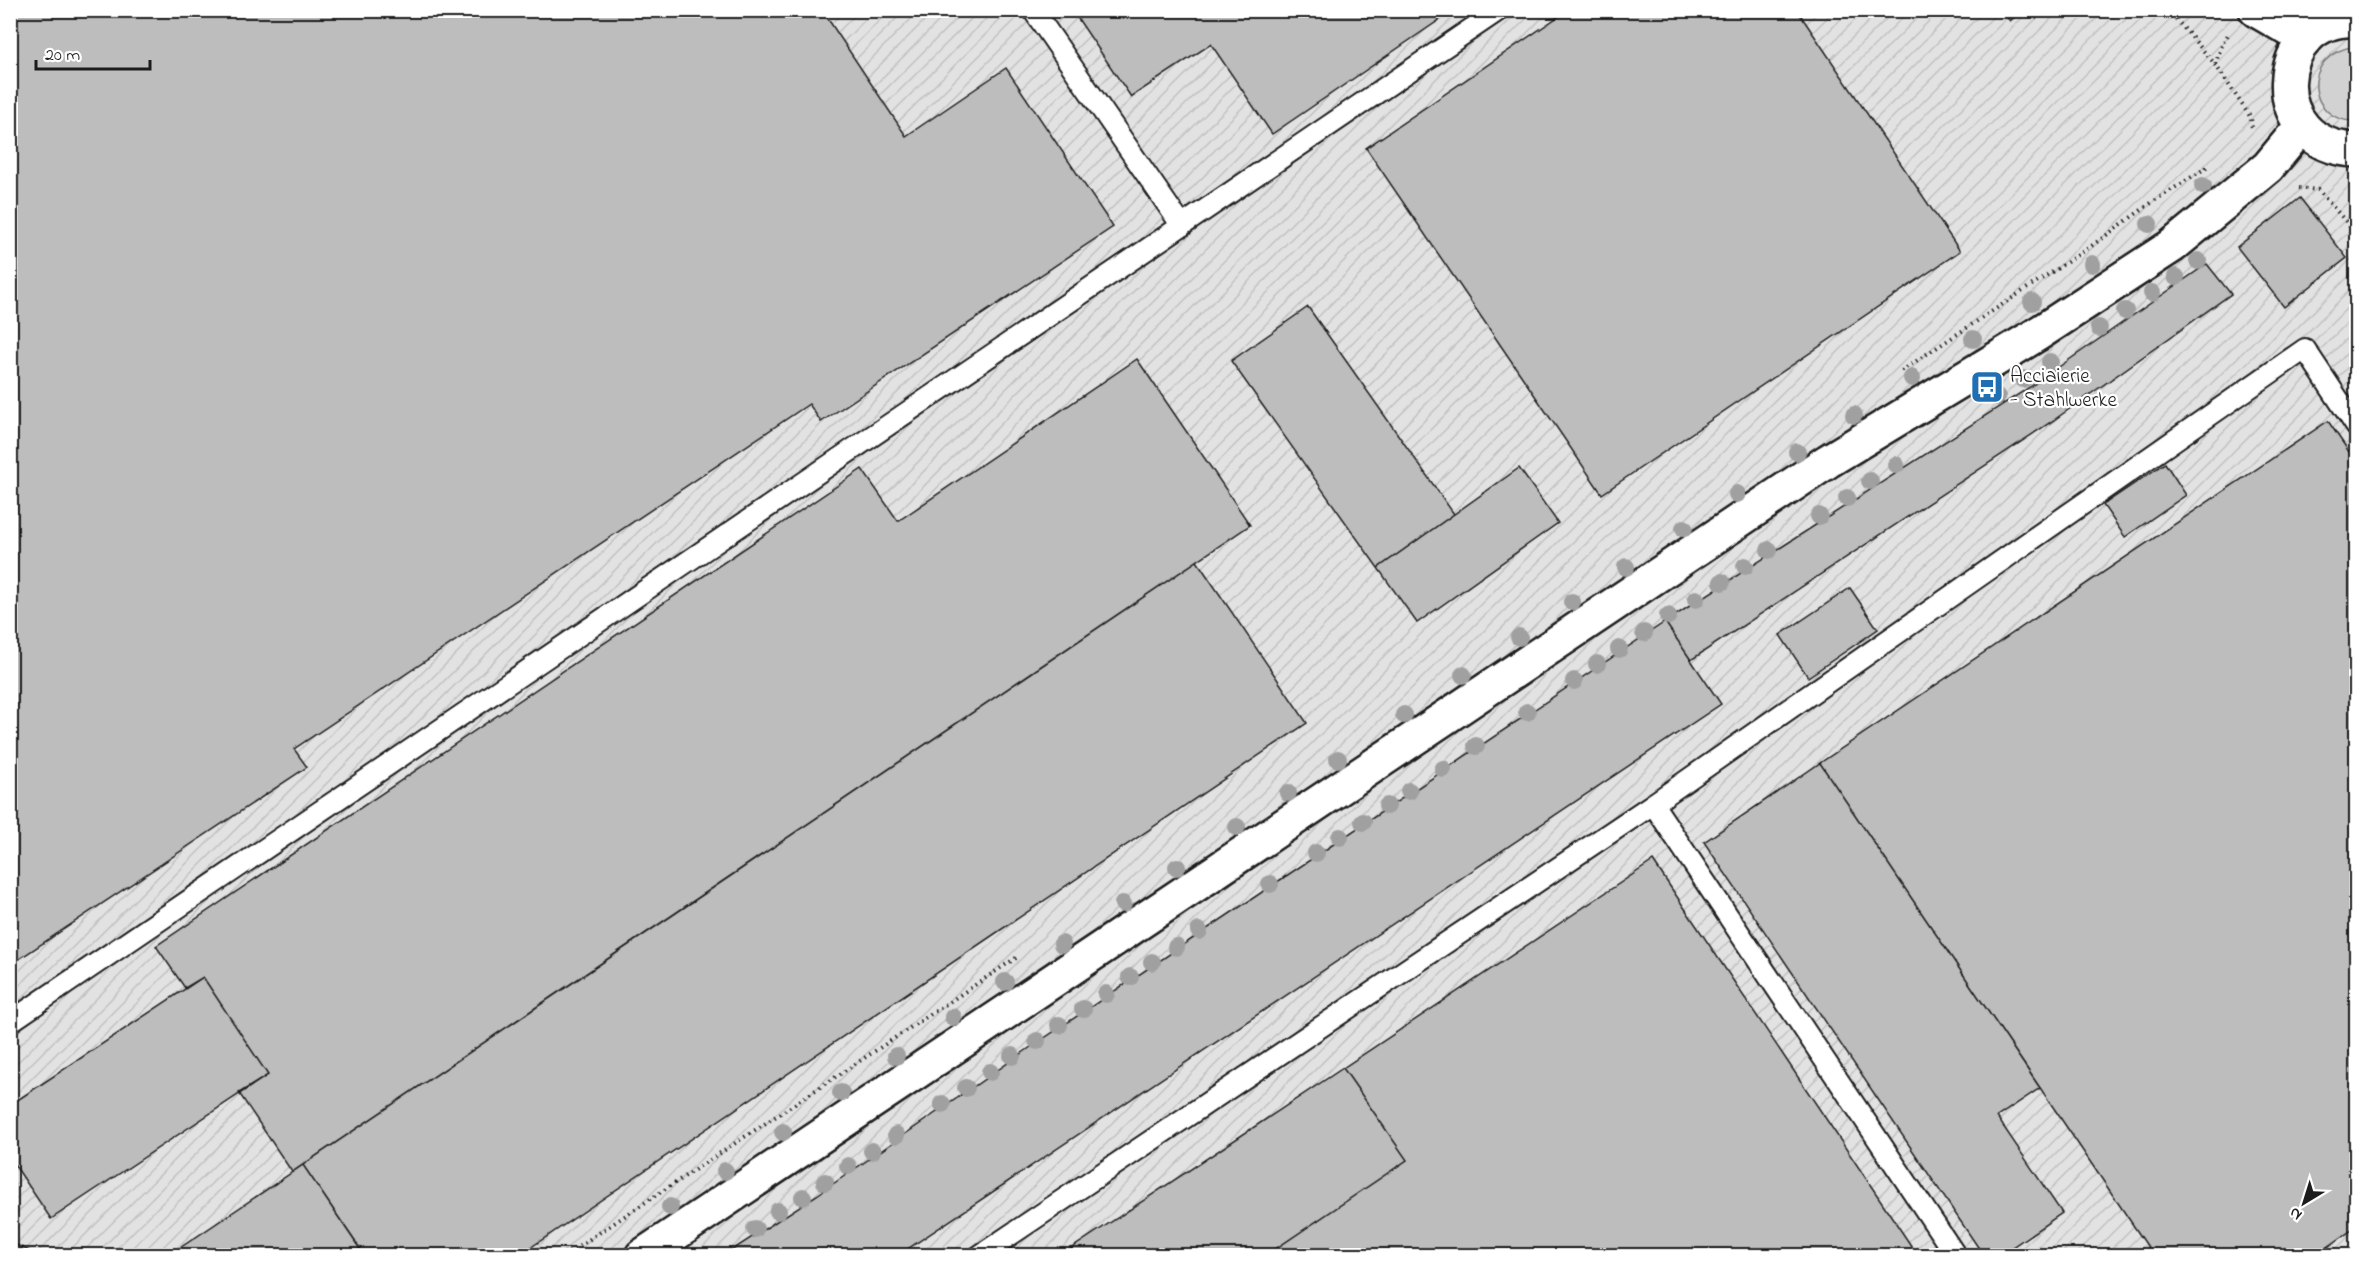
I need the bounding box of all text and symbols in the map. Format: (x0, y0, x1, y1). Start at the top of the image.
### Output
scale bar (36, 33, 150, 71)
text: 20 m (45, 43, 80, 69)
place label: Acciaierie - Stahlwerke (2010, 362, 2117, 416)
bus stop icon: Acciaierie - Stahlwerke (1969, 369, 2005, 405)
north arrow (2274, 1173, 2334, 1233)
text: N (2284, 1200, 2308, 1226)

